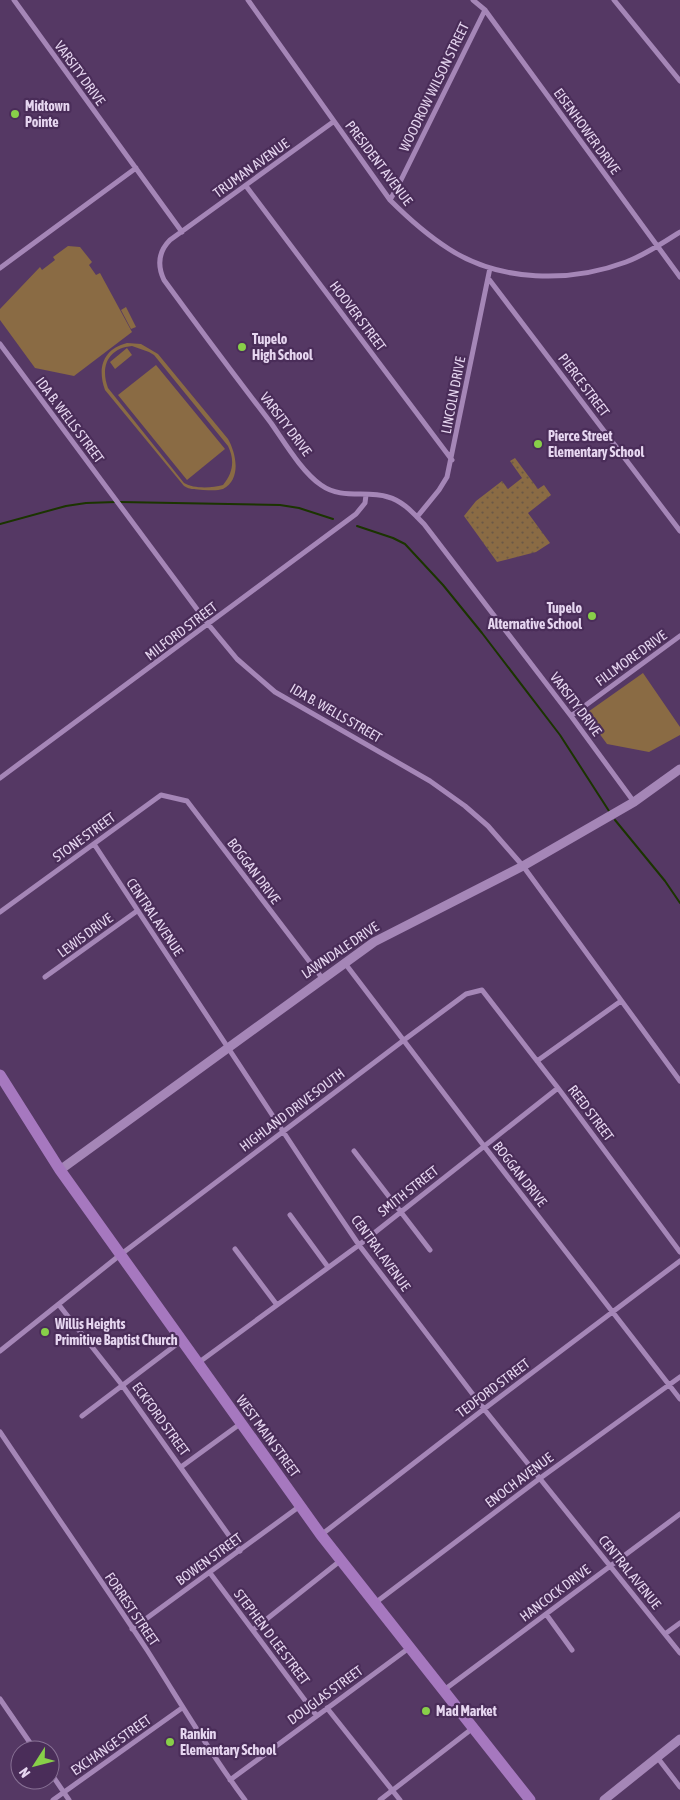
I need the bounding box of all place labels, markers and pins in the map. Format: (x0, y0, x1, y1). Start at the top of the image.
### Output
place label: Midtown Pointe (25, 98, 70, 130)
marker: Midtown Pointe (9, 108, 21, 120)
place label: Tupelo High School (252, 331, 313, 363)
marker: Tupelo High School (236, 341, 248, 353)
place label: Pierce Street Elementary School (548, 428, 644, 460)
marker: Pierce Street Elementary School (532, 438, 544, 450)
place label: Tupelo Alternative School (487, 600, 582, 632)
marker: Tupelo Alternative School (586, 610, 598, 622)
place label: Willis Heights Primitive Baptist Church (54, 1316, 178, 1348)
marker: Willis Heights Primitive Baptist Church (39, 1326, 51, 1338)
place label: Mad Market (436, 1703, 497, 1719)
marker: Mad Market (420, 1705, 432, 1717)
place label: Rankin Elementary School (180, 1726, 276, 1758)
marker: Rankin Elementary School (164, 1736, 176, 1748)

